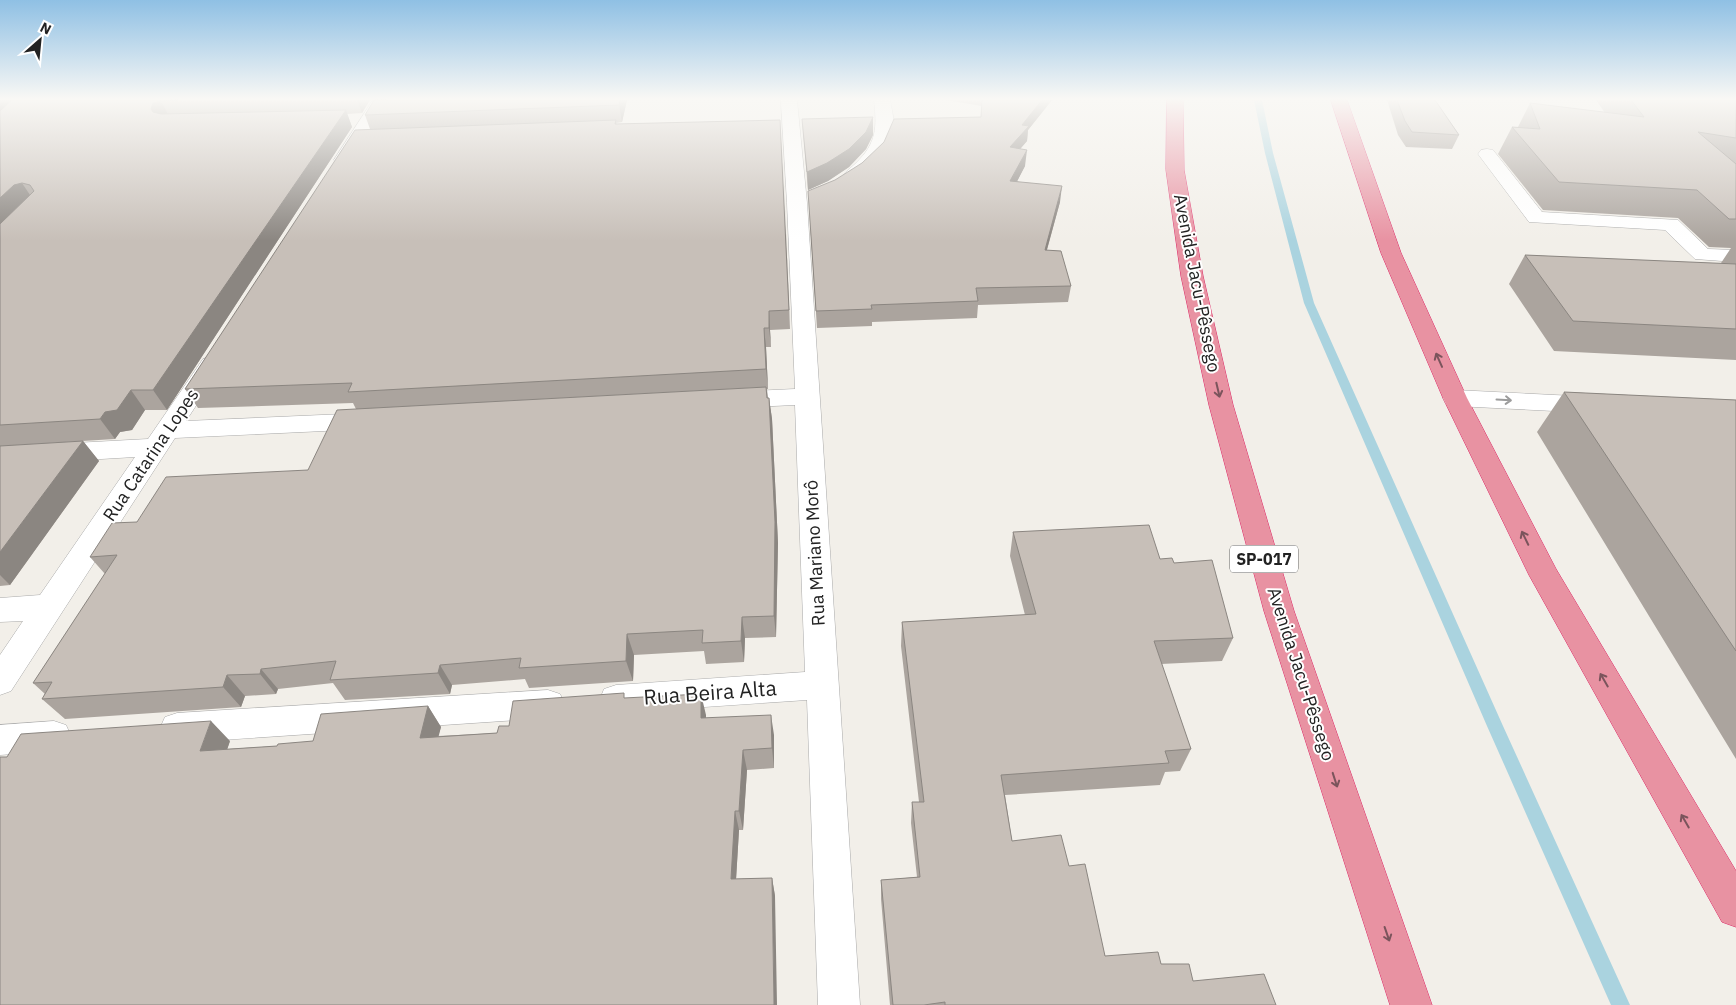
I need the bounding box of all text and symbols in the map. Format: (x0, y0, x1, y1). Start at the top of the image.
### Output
north arrow (15, 15, 65, 65)
text: N (37, 18, 55, 39)
street label: Avenida Jacu-Pêssego (1169, 192, 1226, 374)
one-way arrow (1433, 353, 1443, 368)
one-way arrow (1214, 382, 1223, 398)
street label: Rua Catarina Lopes (98, 384, 204, 526)
one-way arrow (1496, 396, 1512, 405)
street label: Rua Mariano Morô (799, 479, 830, 627)
one-way arrow (1520, 531, 1529, 546)
road number: SP-017 (1230, 546, 1298, 572)
street label: Avenida Jacu-Pêssego (1263, 584, 1340, 764)
street label: Rua Beira Alta (642, 673, 777, 711)
one-way arrow (1598, 673, 1608, 687)
one-way arrow (1331, 772, 1341, 788)
one-way arrow (1679, 814, 1689, 828)
one-way arrow (1383, 926, 1392, 941)

